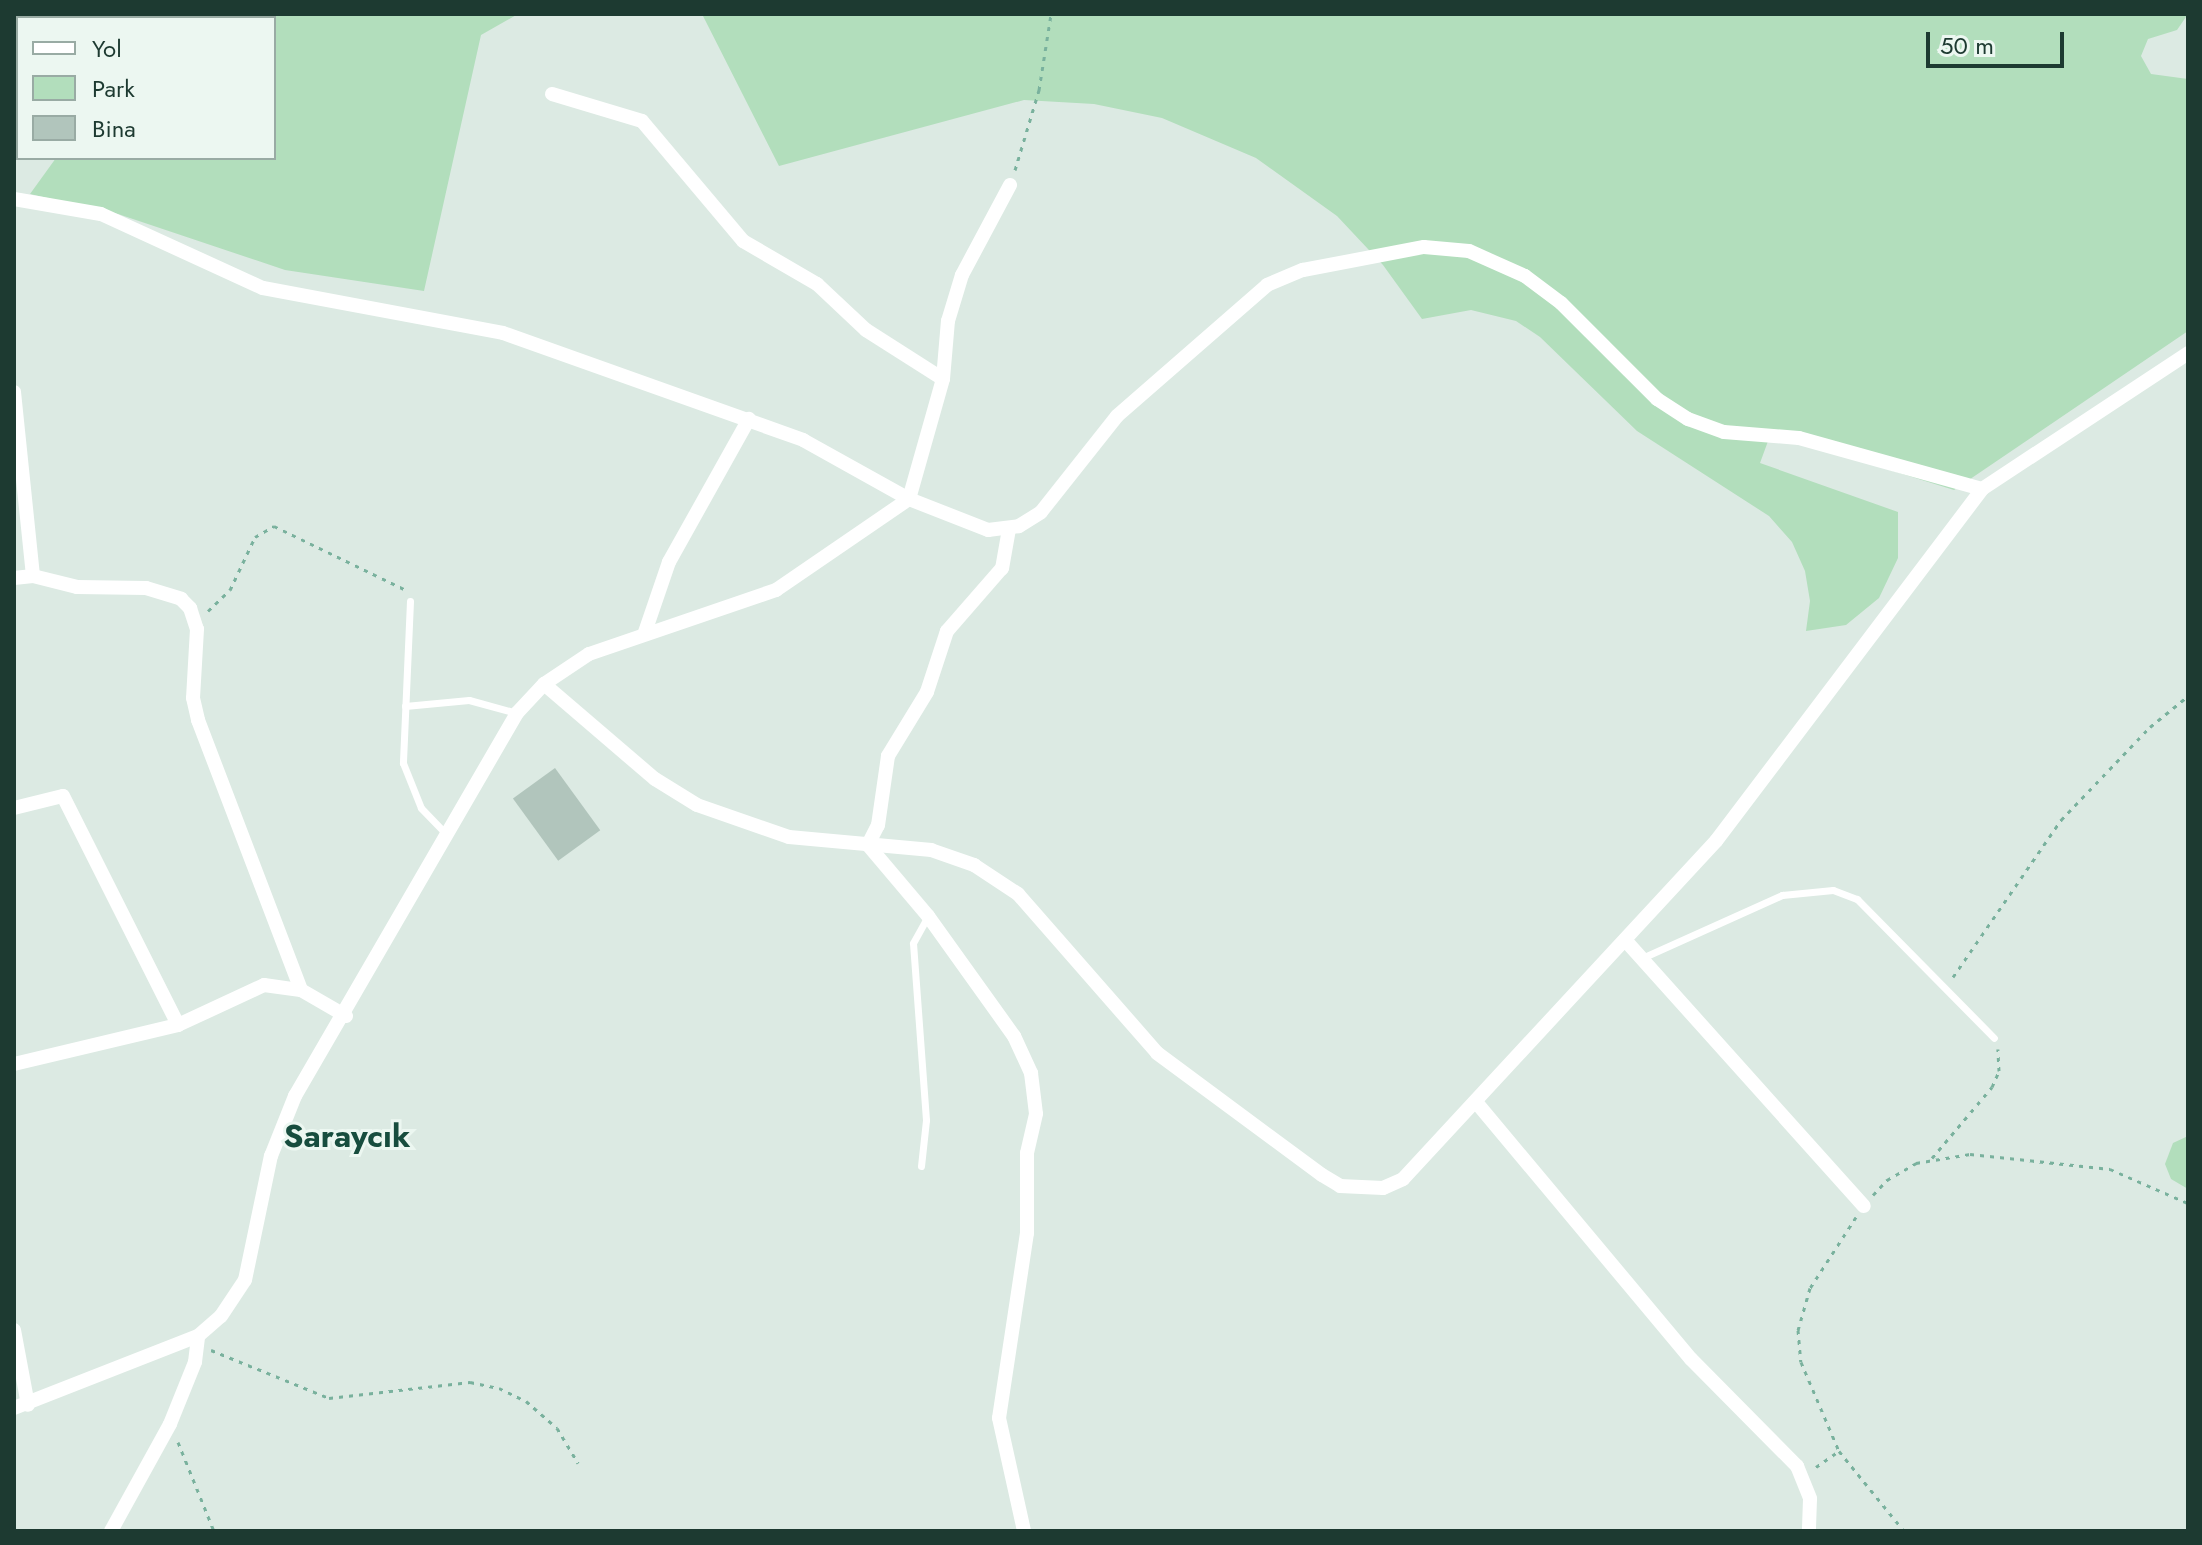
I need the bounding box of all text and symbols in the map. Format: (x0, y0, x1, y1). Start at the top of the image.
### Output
legend (16, 16, 276, 160)
scale bar (1930, 16, 2068, 66)
text: 50 m (1940, 28, 1994, 63)
text: Yol (92, 31, 122, 66)
text: Park (92, 71, 135, 106)
text: Bina (92, 111, 136, 146)
district label: Saraycık (284, 1117, 410, 1155)

